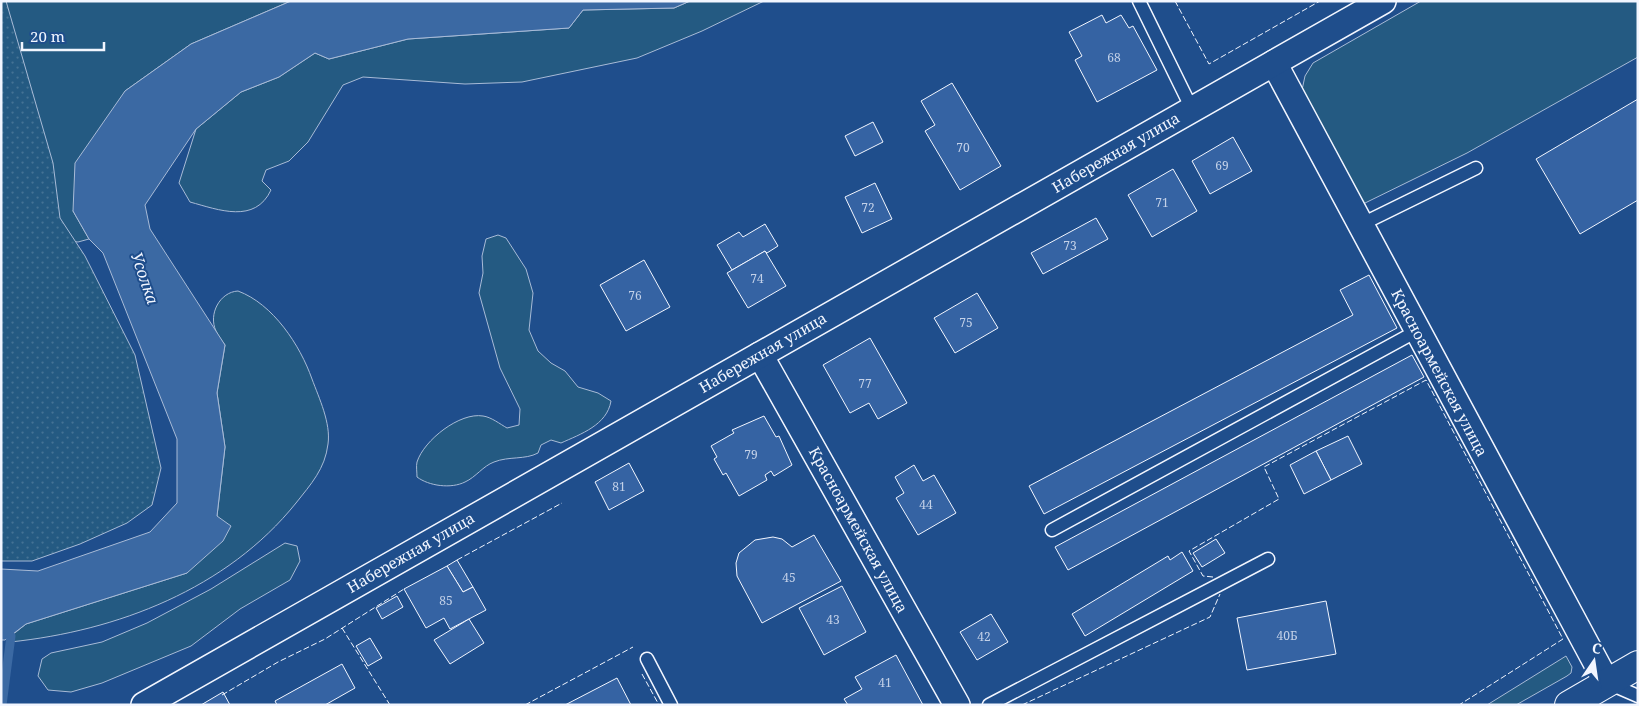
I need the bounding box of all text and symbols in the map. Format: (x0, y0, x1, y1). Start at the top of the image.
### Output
scale bar (22, 20, 105, 52)
text: 20 m (30, 26, 65, 46)
house number: 68 (1107, 49, 1121, 66)
street label: Набережная улица (1048, 107, 1183, 197)
house number: 70 (956, 139, 970, 156)
house number: 69 (1215, 157, 1229, 174)
house number: 71 (1155, 194, 1169, 211)
house number: 72 (861, 199, 875, 216)
house number: 73 (1063, 237, 1077, 254)
water label: Усолка (126, 249, 164, 307)
house number: 74 (750, 270, 764, 287)
street label: Красноармейская улица (1387, 285, 1493, 460)
house number: 76 (628, 287, 642, 304)
street label: Набережная улица (695, 307, 830, 397)
house number: 75 (959, 314, 973, 331)
house number: 77 (858, 375, 872, 392)
street label: Красноармейская улица (805, 443, 913, 616)
house number: 79 (744, 446, 758, 463)
house number: 81 (612, 478, 626, 495)
house number: 44 (919, 496, 933, 513)
street label: Набережная улица (343, 507, 478, 597)
house number: 45 (782, 569, 796, 586)
house number: 85 (439, 592, 453, 609)
house number: 43 (826, 611, 840, 628)
house number: 40Б (1277, 627, 1297, 644)
house number: 42 (977, 628, 991, 645)
north arrow (1569, 636, 1619, 686)
text: С (1590, 638, 1604, 658)
house number: 41 (878, 674, 892, 691)

